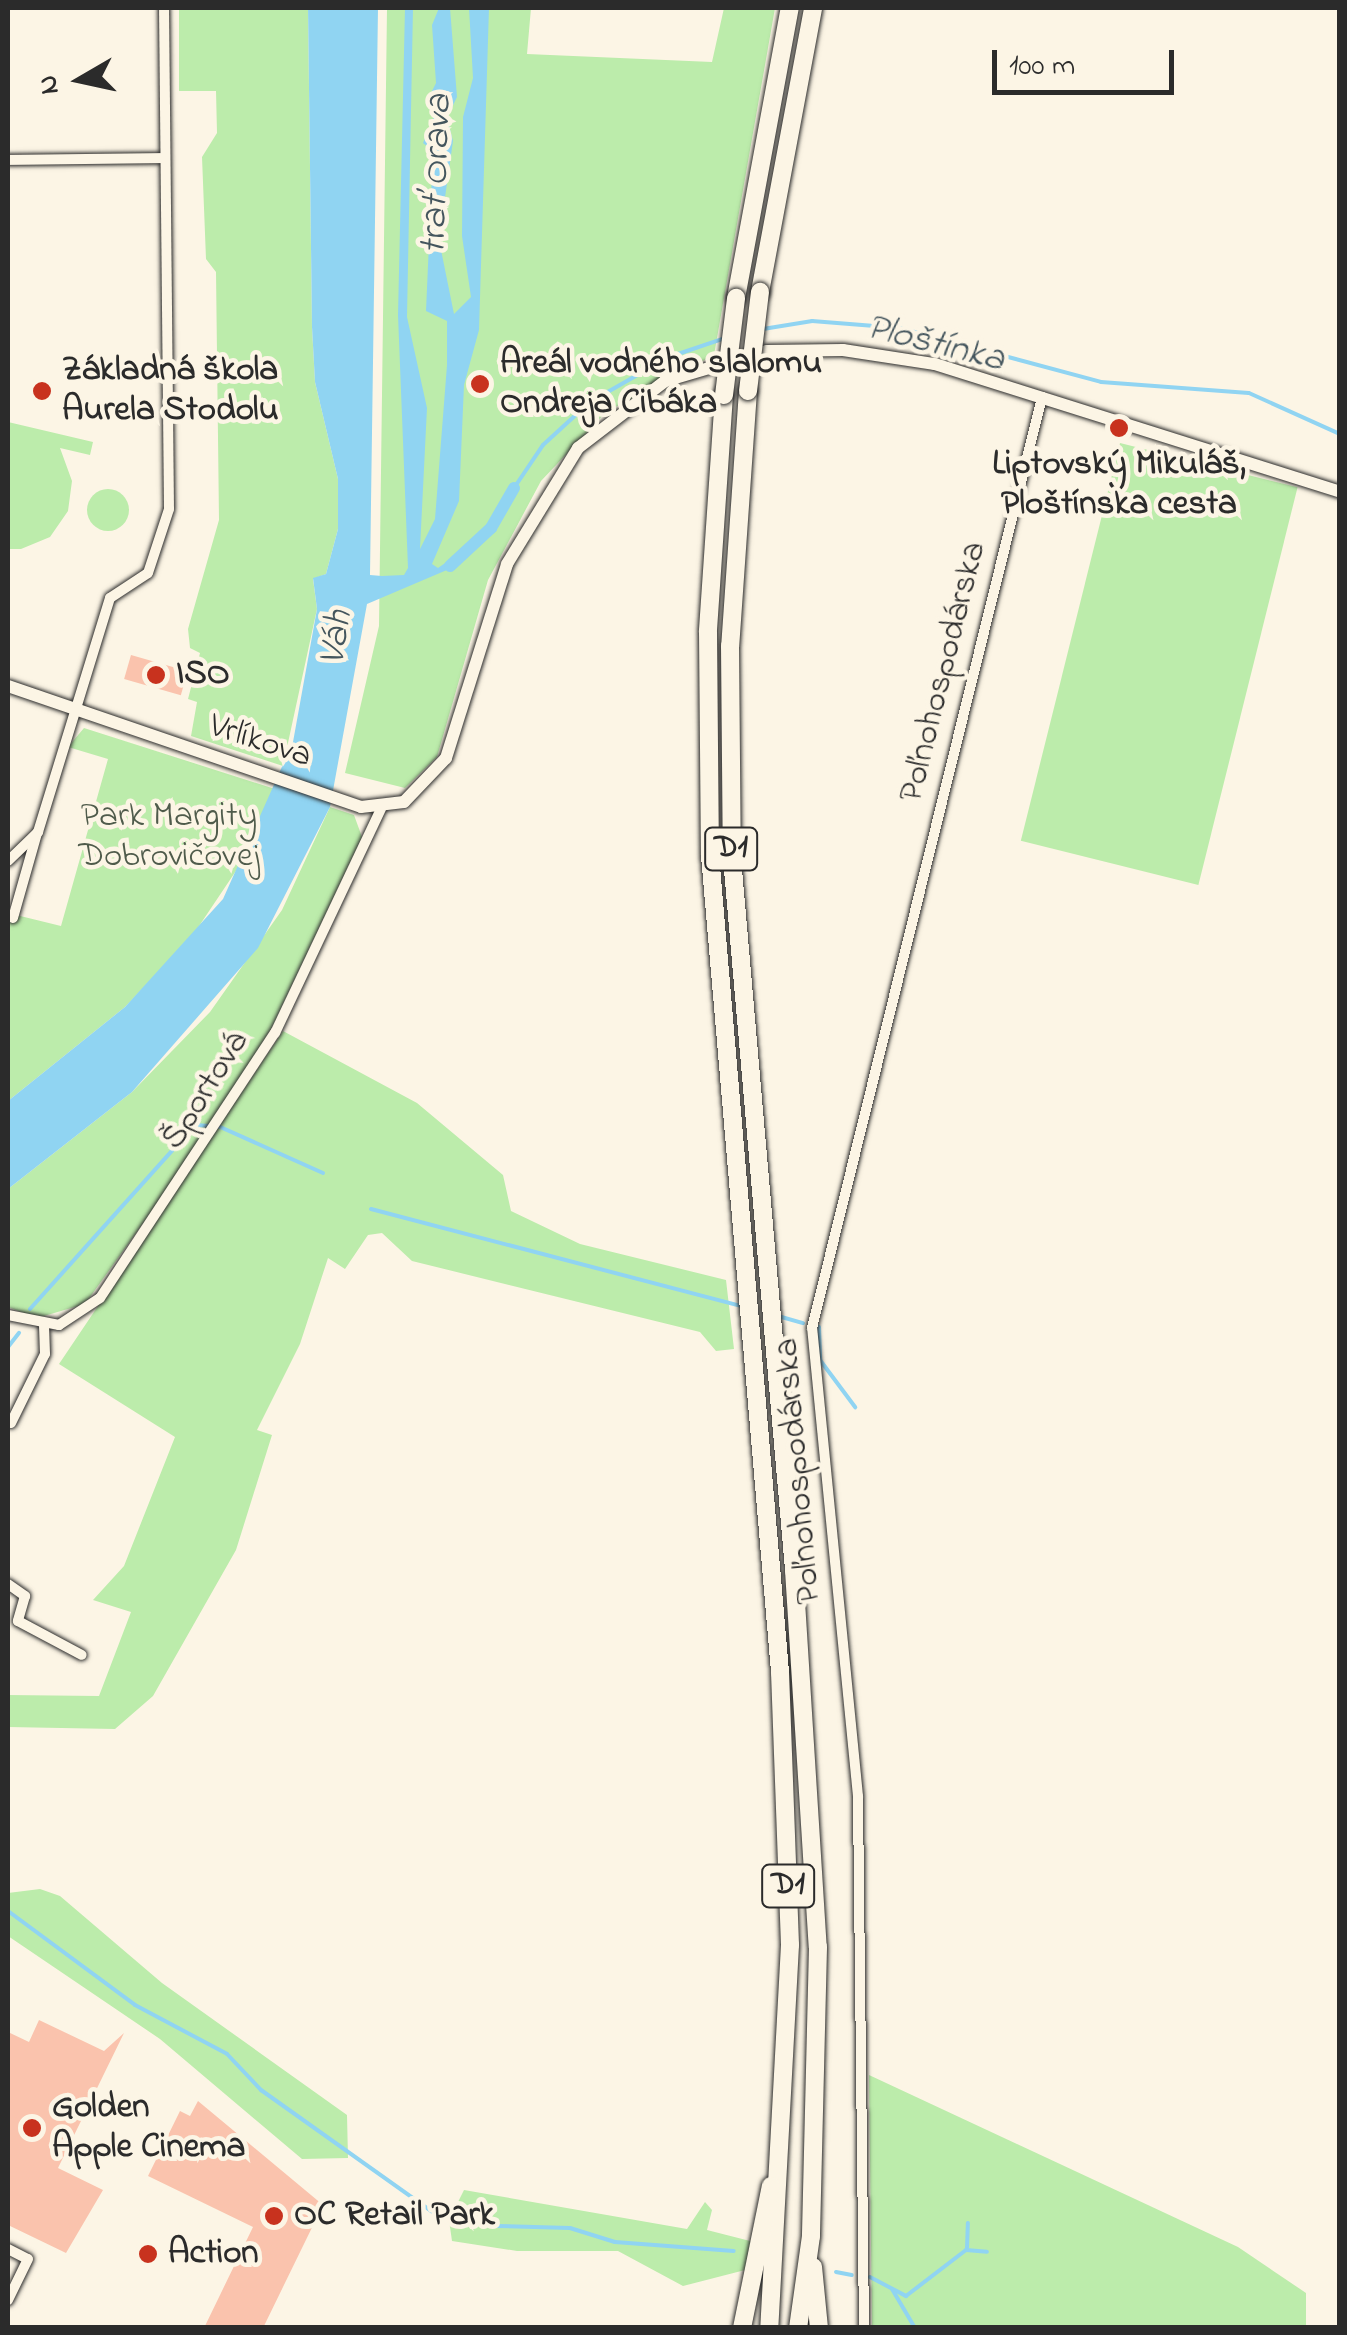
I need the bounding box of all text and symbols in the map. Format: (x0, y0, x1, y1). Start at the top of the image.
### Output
north arrow (30, 30, 130, 130)
scale bar (997, 30, 1180, 92)
text: 100 m (1009, 45, 1075, 89)
text: N (28, 72, 72, 97)
water label: trať Orava (412, 93, 464, 255)
water label: Ploštínka (861, 306, 1009, 384)
place label: Areál vodného slalomu Ondreja Cibáka (500, 343, 822, 425)
place label: Základná škola Aurela Stodolu (62, 350, 279, 432)
marker: Areál vodného slalomu Ondreja Cibáka (469, 373, 491, 395)
marker: Základná škola Aurela Stodolu (31, 380, 53, 402)
marker: Liptovský Mikuláš, Ploštínska cesta (1108, 417, 1130, 439)
place label: Liptovský Mikuláš, Ploštínska cesta (992, 444, 1246, 526)
street label: Poľnohospodárska (891, 537, 997, 807)
water label: Váh (311, 607, 365, 669)
place label: ISO (176, 654, 230, 696)
marker: ISO (145, 664, 167, 686)
street label: Vrlíkova (203, 706, 317, 778)
park label: Park Margity Dobrovičovej (78, 796, 260, 878)
road number: D1 (704, 822, 758, 876)
street label: Športová (153, 1024, 259, 1158)
street label: Poľnohospodárska (766, 1336, 832, 1606)
road number: D1 (760, 1859, 816, 1913)
place label: Golden Apple Cinema (52, 2087, 245, 2169)
marker: Golden Apple Cinema (21, 2117, 43, 2139)
place label: OC Retail Park (294, 2195, 495, 2237)
marker: OC Retail Park (263, 2205, 285, 2227)
place label: Action (168, 2233, 259, 2275)
marker: Action (137, 2243, 159, 2265)

